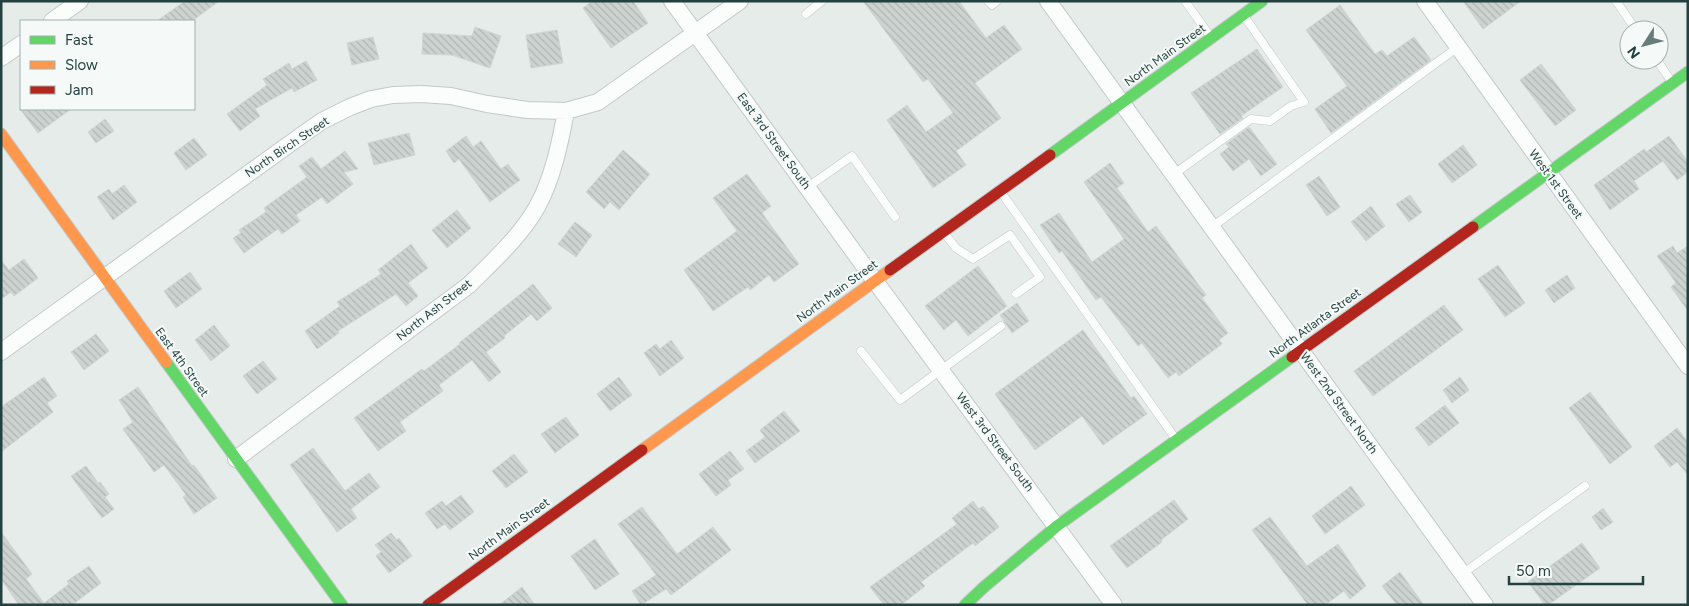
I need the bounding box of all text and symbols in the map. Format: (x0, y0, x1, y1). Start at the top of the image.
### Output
legend (20, 20, 195, 110)
north arrow (1619, 20, 1669, 70)
street label: North Main Street (1122, 21, 1209, 89)
text: Fast (65, 31, 94, 49)
text: N (1624, 43, 1644, 62)
text: Slow (65, 56, 98, 74)
text: Jam (65, 81, 93, 99)
street label: East 3rd Street South (734, 90, 814, 192)
street label: North Birch Street (242, 113, 332, 180)
street label: West 1st Street (1526, 147, 1586, 222)
street label: North Main Street (794, 257, 881, 325)
street label: North Ash Street (394, 276, 475, 344)
street label: North Atlanta Street (1266, 285, 1364, 361)
street label: East 4th Street (152, 325, 212, 399)
street label: West 2nd Street North (1297, 349, 1381, 457)
street label: West 3rd Street South (953, 390, 1037, 494)
street label: North Main Street (466, 495, 553, 563)
scale bar (1509, 554, 1643, 586)
text: 50 m (1516, 562, 1551, 580)

